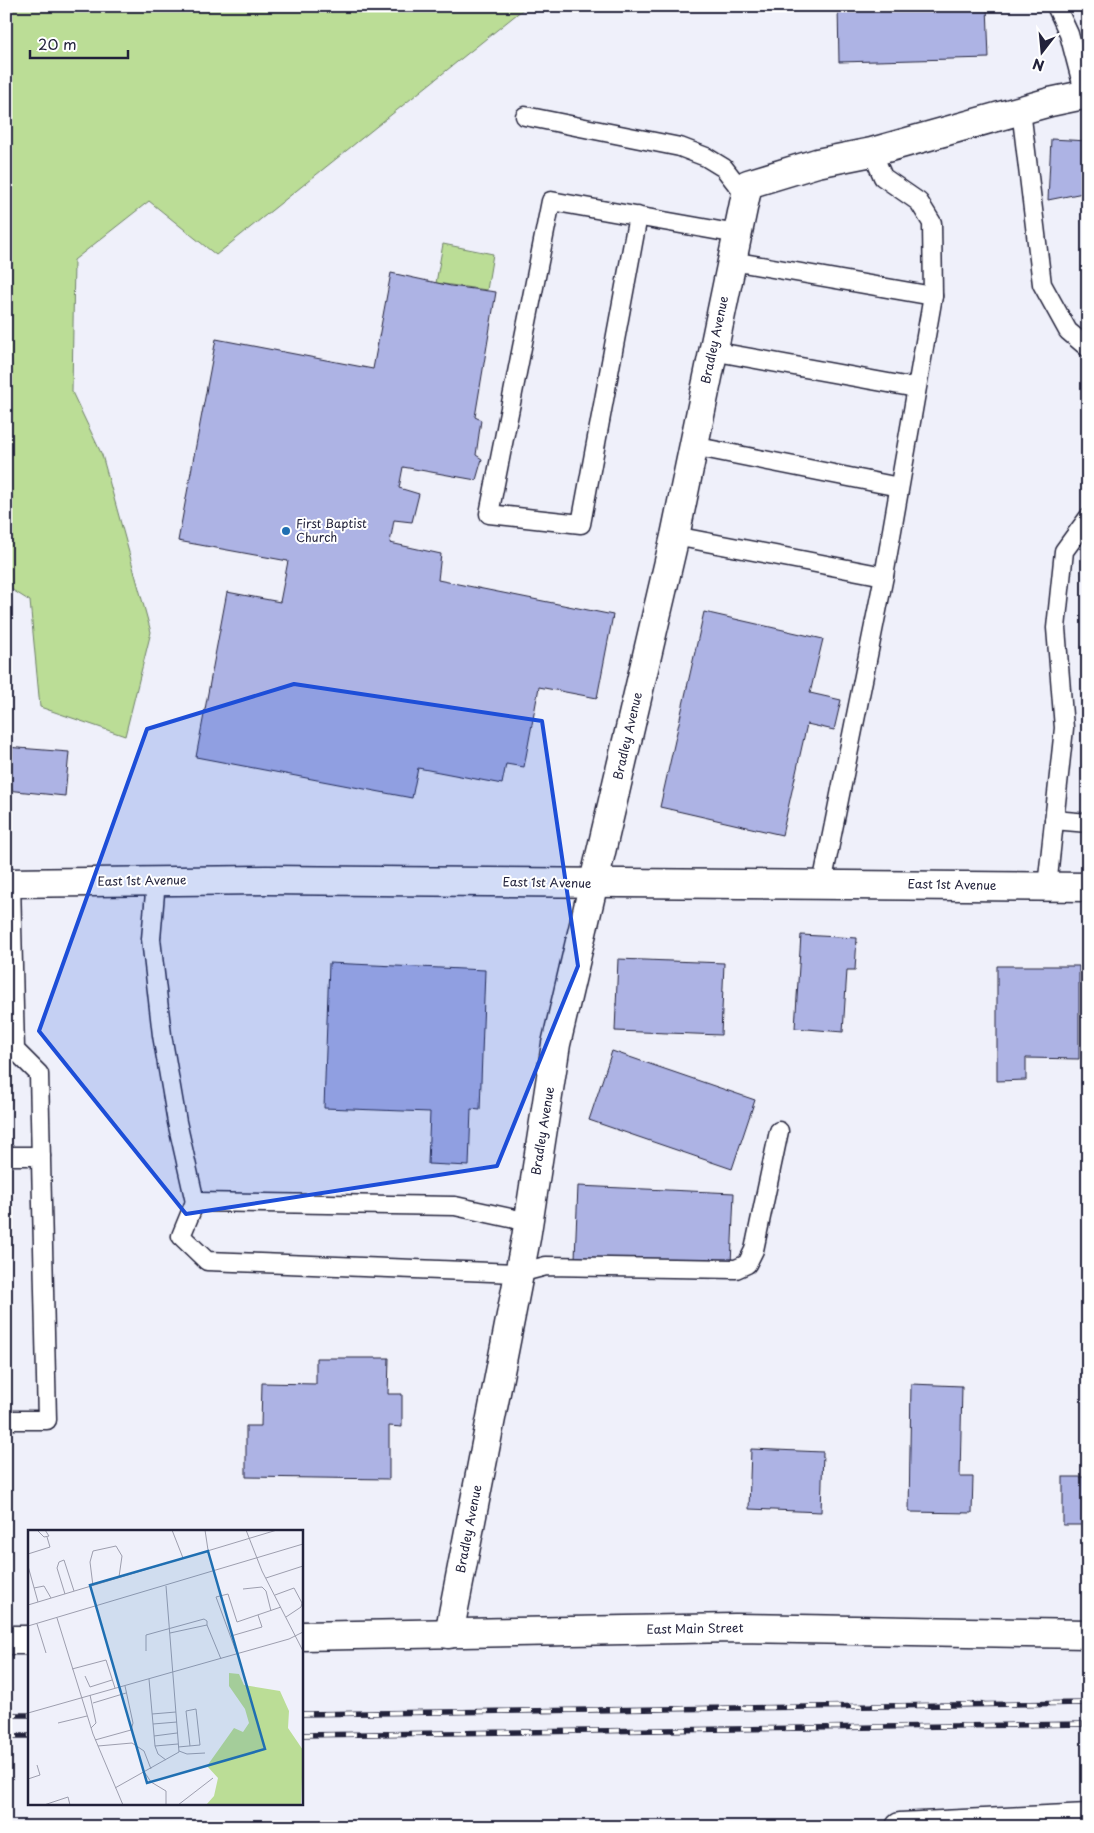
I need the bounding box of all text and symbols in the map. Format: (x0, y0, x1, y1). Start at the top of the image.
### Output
scale bar (30, 28, 128, 60)
north arrow (1016, 28, 1066, 78)
text: 20 m (38, 32, 77, 55)
text: N (1030, 53, 1047, 77)
street label: Bradley Avenue (696, 294, 732, 385)
place label: First Baptist Church (296, 514, 367, 546)
marker: First Baptist Church (280, 525, 292, 537)
street label: Bradley Avenue (608, 690, 646, 781)
street label: East 1st Avenue (97, 870, 187, 890)
street label: East 1st Avenue (502, 872, 592, 892)
street label: East 1st Avenue (907, 874, 997, 894)
street label: Bradley Avenue (526, 1085, 558, 1176)
street label: Bradley Avenue (451, 1483, 485, 1574)
inset map (28, 1530, 302, 1806)
street label: East Main Street (646, 1618, 744, 1638)

